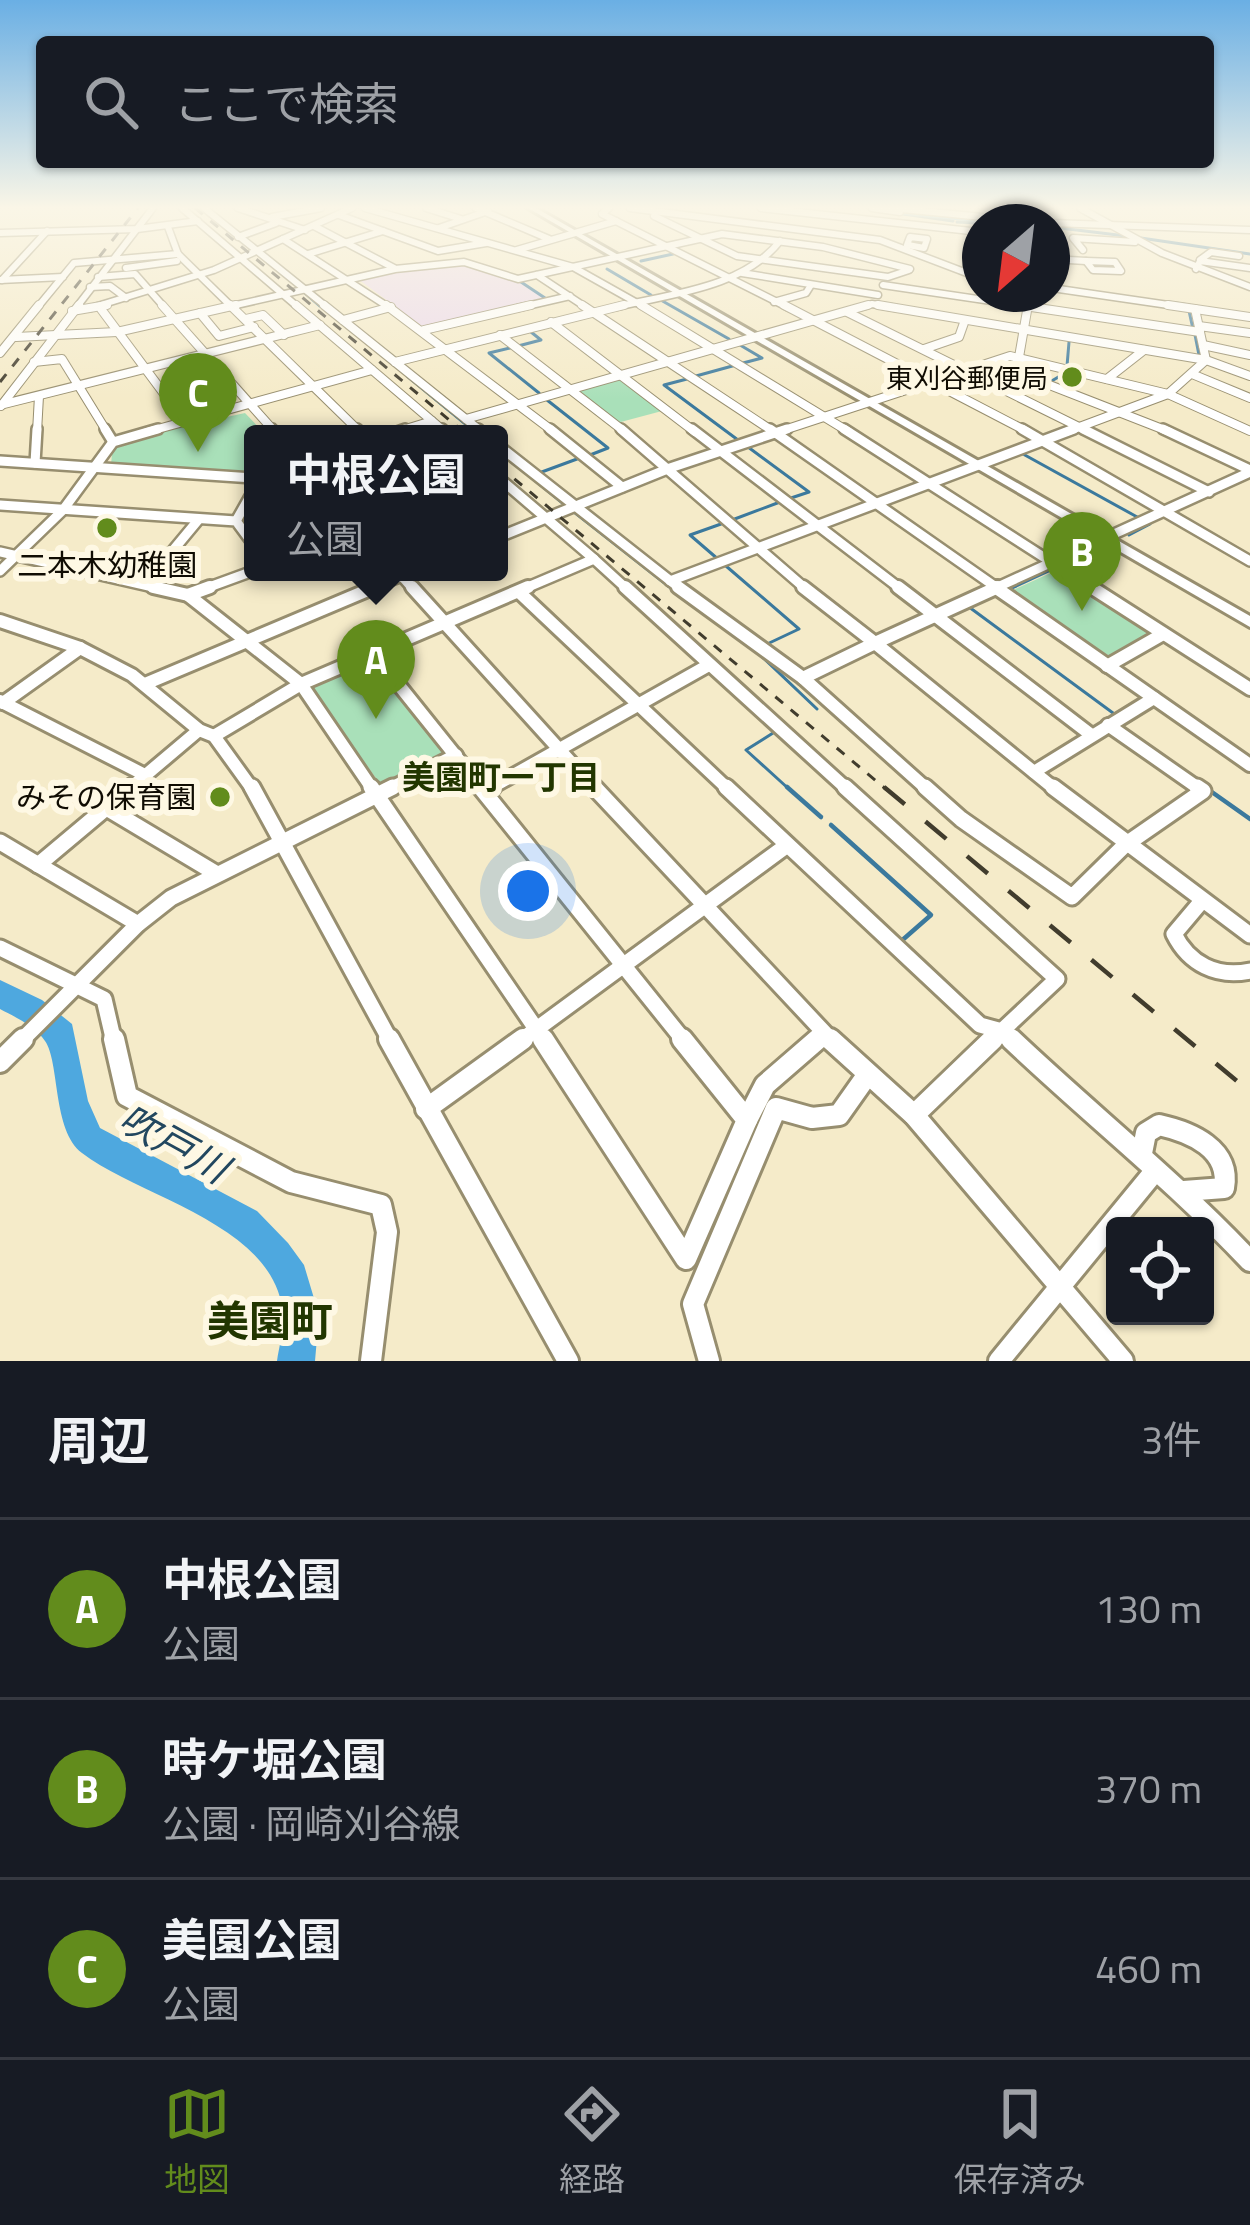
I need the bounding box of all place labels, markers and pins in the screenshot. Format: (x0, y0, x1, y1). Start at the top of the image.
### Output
pin: C (159, 353, 237, 452)
place label: 東刈谷郵便局 (886, 357, 1048, 398)
marker: 東刈谷郵便局 (1059, 364, 1085, 390)
pin: B (1043, 512, 1121, 611)
marker: 二本木幼稚園 (94, 515, 120, 541)
place label: 二本木幼稚園 (17, 542, 197, 588)
pin: A (337, 620, 415, 719)
place label: みその保育園 (16, 774, 196, 820)
marker: みその保育園 (207, 784, 233, 810)

